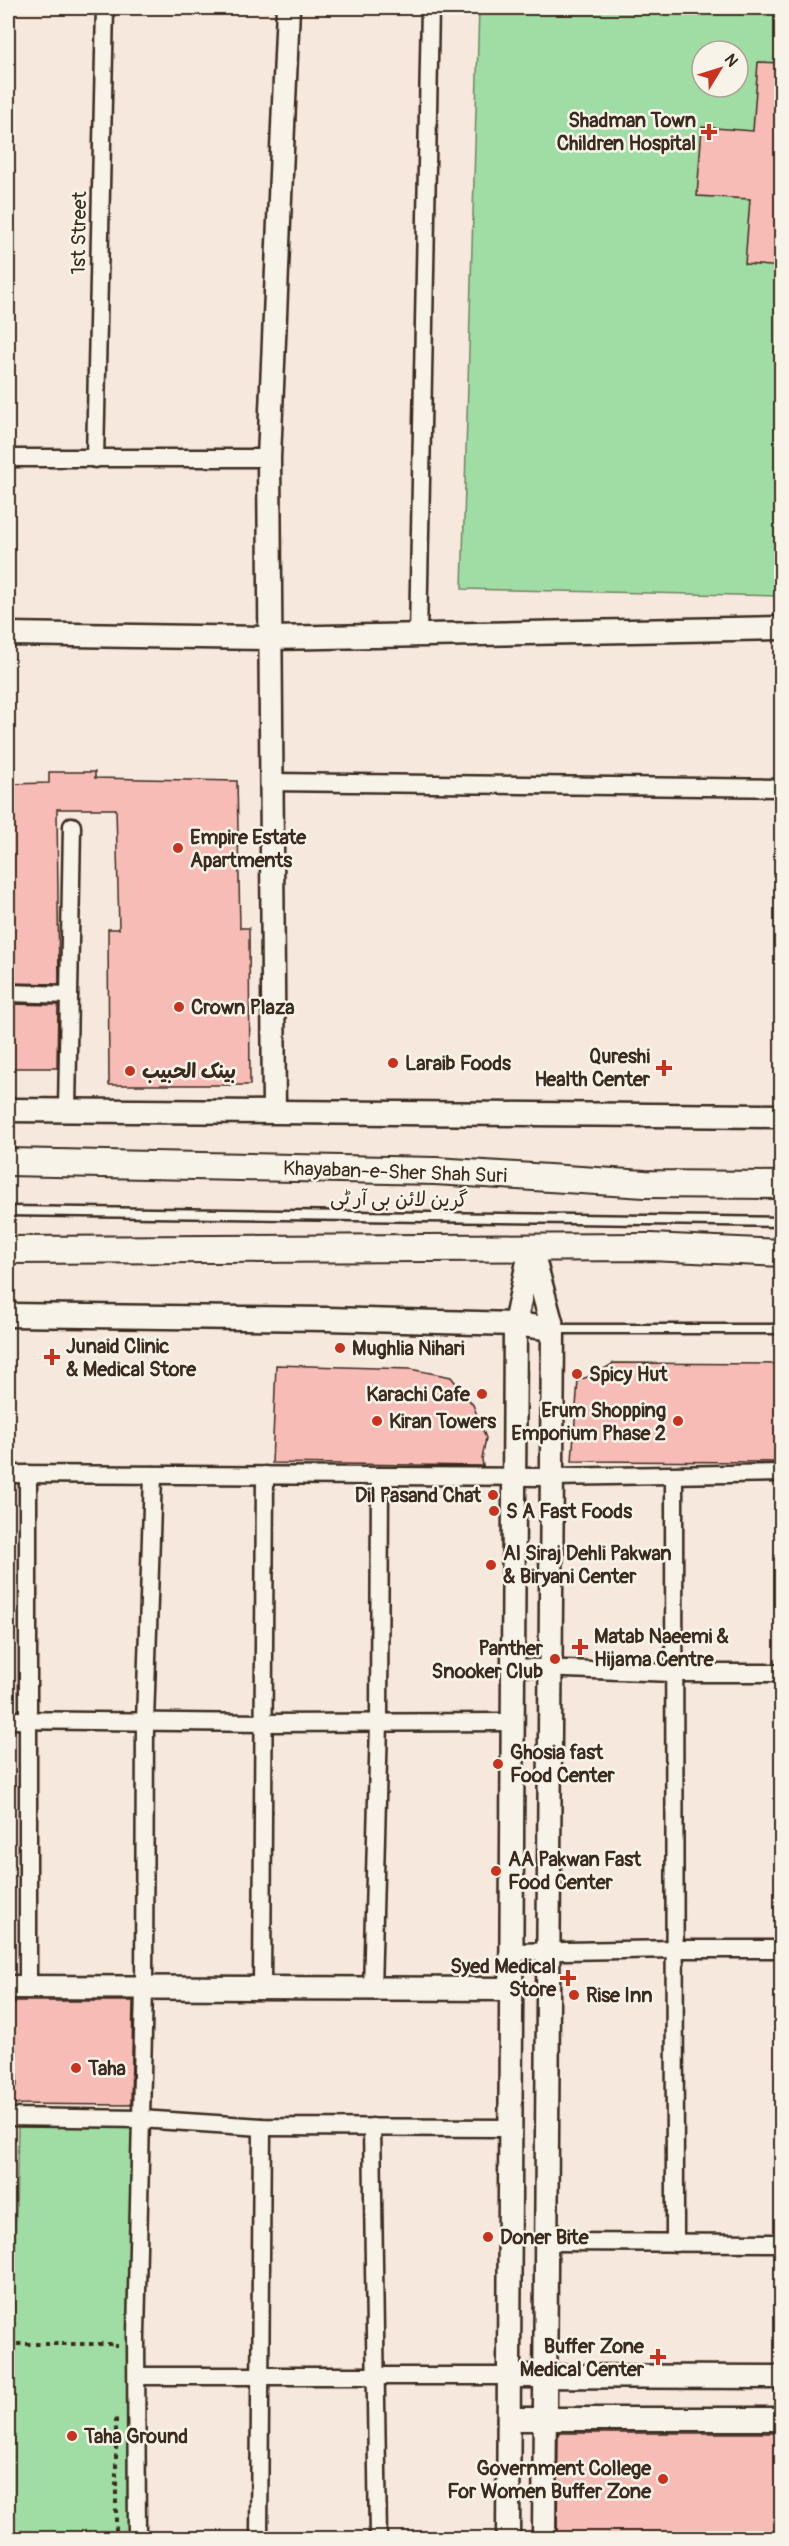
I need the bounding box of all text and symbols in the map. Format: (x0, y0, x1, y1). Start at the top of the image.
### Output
north arrow (690, 39, 750, 99)
text: N (720, 50, 742, 71)
place label: Shadman Town Children Hospital (557, 108, 696, 156)
marker: Shadman Town Children Hospital (700, 123, 718, 141)
street label: 1st Street (66, 190, 92, 275)
place label: Empire Estate Apartments (190, 825, 307, 873)
marker: Empire Estate Apartments (171, 841, 185, 855)
place label: Crown Plaza (191, 995, 295, 1020)
marker: Crown Plaza (172, 1000, 186, 1014)
place label: Qureshi Health Center (534, 1044, 651, 1092)
place label: Laraib Foods (405, 1051, 511, 1076)
marker: Laraib Foods (386, 1056, 400, 1070)
place label: بينک الحبيب (142, 1059, 236, 1084)
marker: Qureshi Health Center (655, 1059, 673, 1077)
marker: بينک الحبيب (123, 1064, 137, 1078)
street label: Khayaban-e-Sher Shah Suri (283, 1156, 507, 1188)
street label: گرین لائن بی آر ٹی (330, 1185, 468, 1213)
place label: Junaid Clinic & Medical Store (66, 1334, 197, 1382)
place label: Mughlia Nihari (352, 1336, 465, 1361)
marker: Mughlia Nihari (333, 1341, 347, 1355)
marker: Junaid Clinic & Medical Store (43, 1348, 61, 1366)
place label: Spicy Hut (589, 1362, 668, 1387)
marker: Spicy Hut (570, 1367, 584, 1381)
place label: Karachi Cafe (366, 1382, 471, 1407)
marker: Karachi Cafe (475, 1387, 489, 1401)
place label: Erum Shopping Emporium Phase 2 (511, 1398, 666, 1446)
place label: Kiran Towers (389, 1409, 496, 1434)
marker: Kiran Towers (370, 1414, 384, 1428)
marker: Erum Shopping Emporium Phase 2 (671, 1414, 685, 1428)
place label: Dil Pasand Chat (355, 1483, 482, 1508)
marker: Dil Pasand Chat (486, 1488, 500, 1502)
place label: S A Fast Foods (506, 1499, 632, 1524)
marker: S A Fast Foods (487, 1504, 501, 1518)
place label: Al Siraj Dehli Pakwan & Biryani Center (503, 1541, 672, 1589)
marker: Al Siraj Dehli Pakwan & Biryani Center (484, 1558, 498, 1572)
place label: Matab Naeemi & Hijama Centre (594, 1624, 729, 1672)
place label: Panther Snooker Club (431, 1636, 544, 1684)
marker: Matab Naeemi & Hijama Centre (571, 1638, 589, 1656)
marker: Panther Snooker Club (548, 1652, 562, 1666)
place label: Ghosia fast Food Center (510, 1740, 616, 1788)
marker: Ghosia fast Food Center (491, 1757, 505, 1771)
place label: AA Pakwan Fast Food Center (508, 1847, 642, 1895)
marker: AA Pakwan Fast Food Center (489, 1864, 503, 1878)
place label: Syed Medical Store (450, 1954, 557, 2002)
marker: Syed Medical Store (561, 1971, 575, 1985)
place label: Rise Inn (586, 1983, 653, 2008)
marker: Rise Inn (567, 1988, 581, 2002)
place label: Taha (87, 2056, 126, 2081)
marker: Taha (69, 2061, 83, 2075)
place label: Doner Bite (500, 2225, 590, 2250)
marker: Doner Bite (481, 2230, 495, 2244)
place label: Buffer Zone Medical Center (520, 2334, 645, 2382)
marker: Buffer Zone Medical Center (649, 2348, 667, 2366)
place label: Taha Ground (83, 2424, 188, 2449)
marker: Taha Ground (65, 2429, 79, 2443)
place label: Government College For Women Buffer Zone (447, 2456, 652, 2504)
marker: Government College For Women Buffer Zone (656, 2472, 670, 2486)

